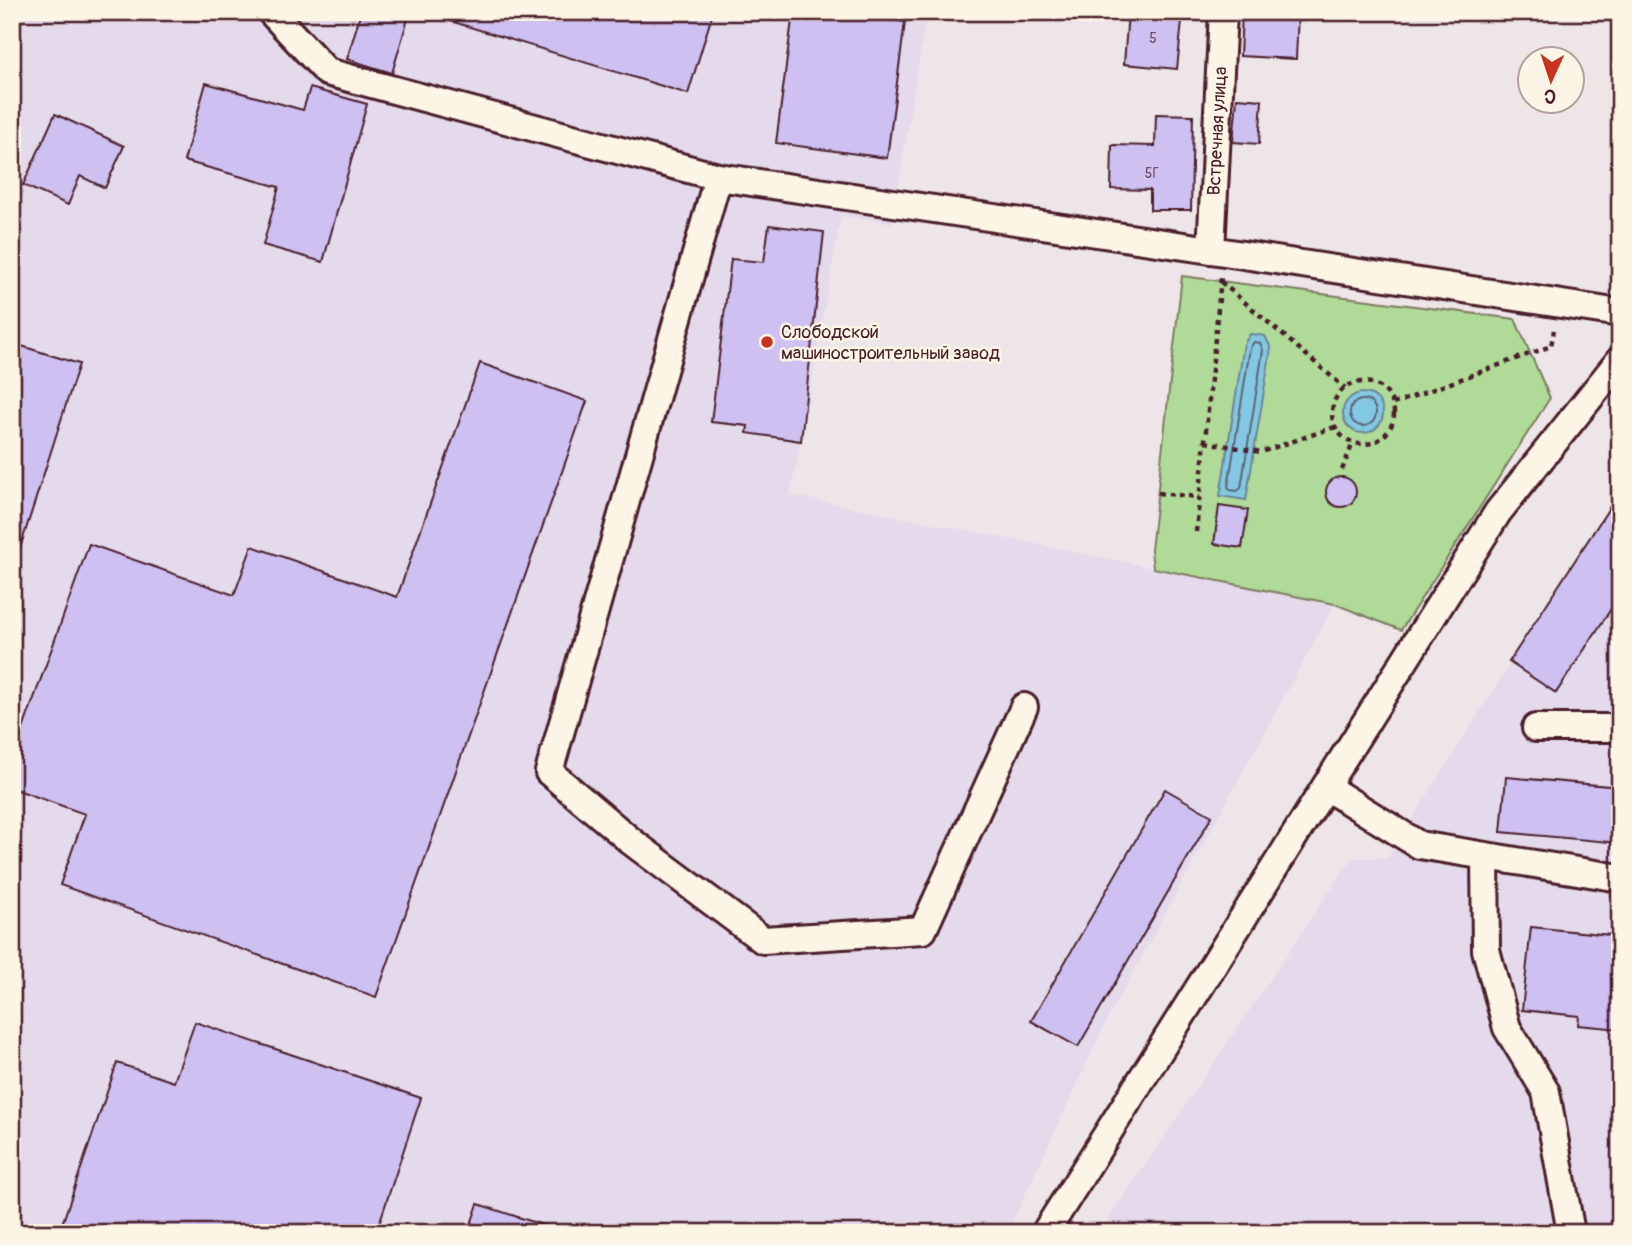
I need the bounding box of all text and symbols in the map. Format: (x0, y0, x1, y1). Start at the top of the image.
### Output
house number: 5 (1149, 30, 1157, 47)
north arrow (1516, 46, 1586, 116)
street label: Встречная улица (1203, 66, 1232, 196)
text: С (1543, 84, 1557, 108)
house number: 5Г (1145, 165, 1159, 182)
place label: Слободской машиностроительный завод (781, 321, 1000, 365)
marker: Слободской машиностроительный завод (759, 334, 775, 350)

